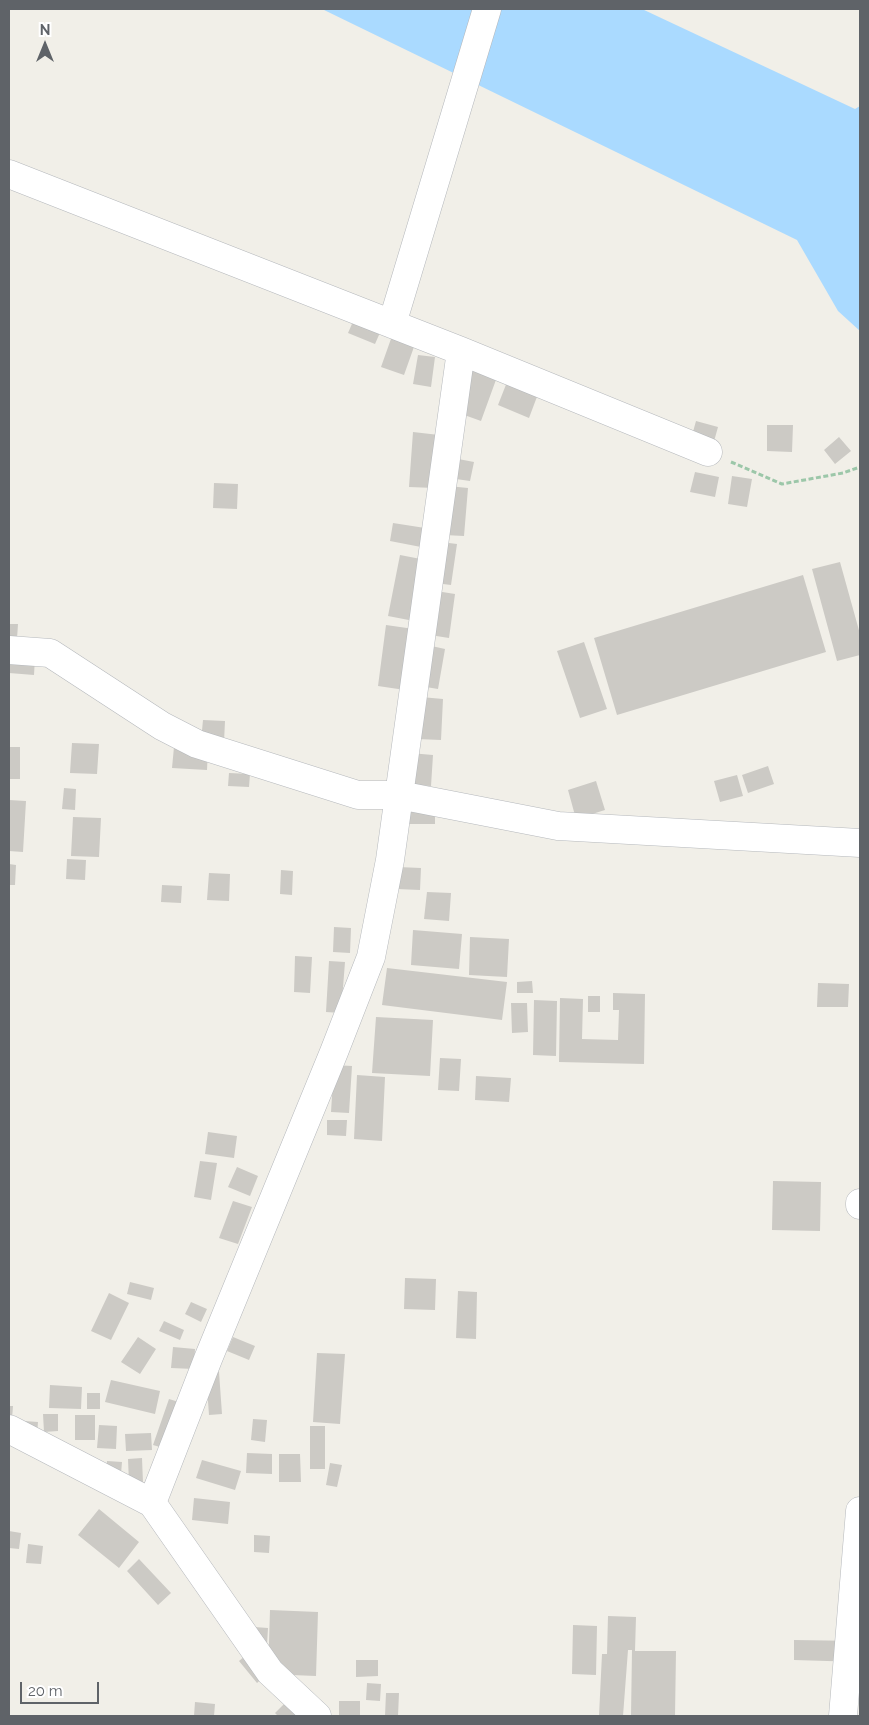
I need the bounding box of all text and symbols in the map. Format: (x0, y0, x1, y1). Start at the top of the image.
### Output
north arrow (20, 20, 70, 70)
text: N (40, 22, 50, 38)
scale bar (22, 1672, 101, 1704)
text: 20 m (28, 1682, 63, 1700)

